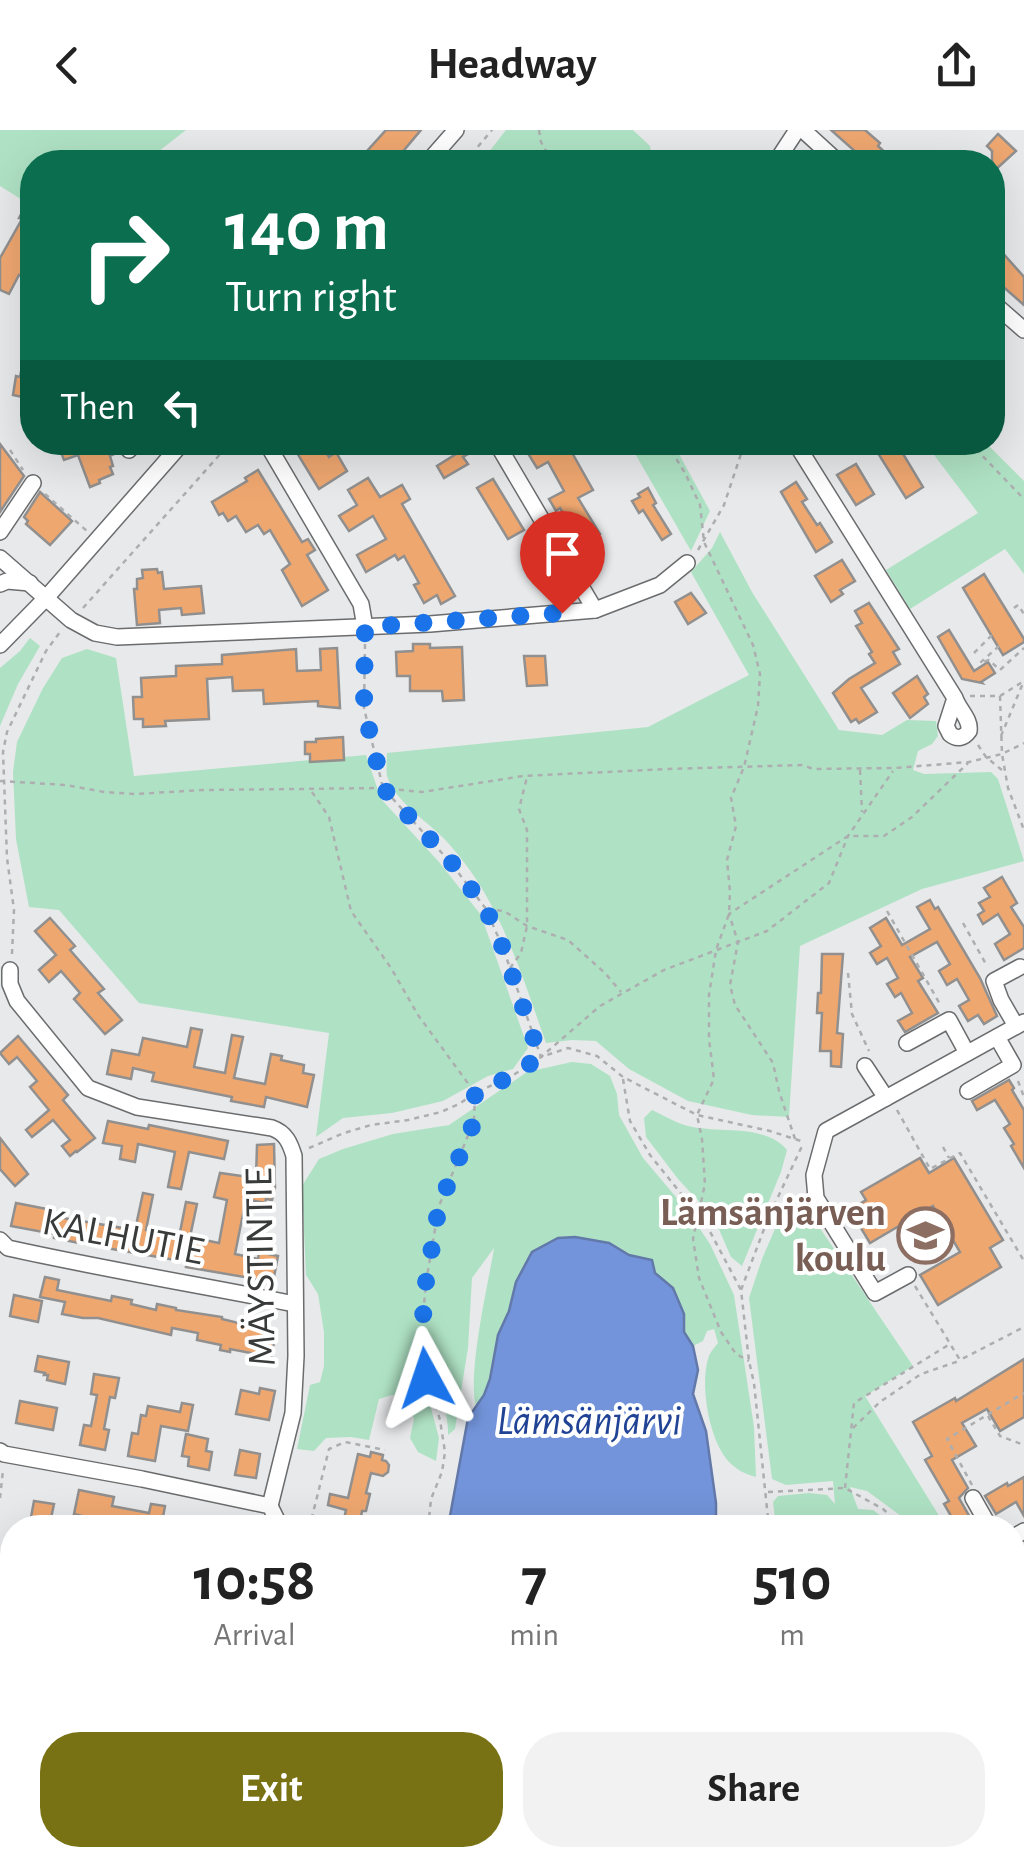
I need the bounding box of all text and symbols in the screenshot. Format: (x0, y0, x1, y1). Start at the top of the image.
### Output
icon: back (40, 38, 95, 93)
icon: share (929, 38, 984, 93)
text: Headway (427, 42, 597, 87)
icon: right (60, 190, 190, 320)
text: 140 m (225, 193, 389, 263)
text: Turn right (225, 275, 397, 320)
icon: left (155, 380, 210, 435)
text: Then (60, 389, 135, 427)
pin (520, 511, 605, 614)
icon: arrive (535, 526, 590, 581)
street label: MÄYSTINTIE (237, 1167, 283, 1367)
place label: Lämsänjärven koulu (660, 1193, 886, 1279)
street label: KALHUTIE (39, 1202, 207, 1272)
school or university icon: Lämsänjärven koulu (895, 1206, 955, 1266)
position arrow (374, 1326, 478, 1430)
water label: Lämsänjärvi (497, 1400, 681, 1443)
text: 10:58 (194, 1551, 316, 1611)
text: 7 (521, 1551, 547, 1611)
text: 510 (753, 1551, 831, 1611)
text: Arrival (213, 1619, 296, 1651)
text: min (509, 1619, 559, 1651)
text: m (779, 1619, 805, 1651)
button: Exit (40, 1732, 503, 1847)
button: Share (523, 1732, 985, 1847)

